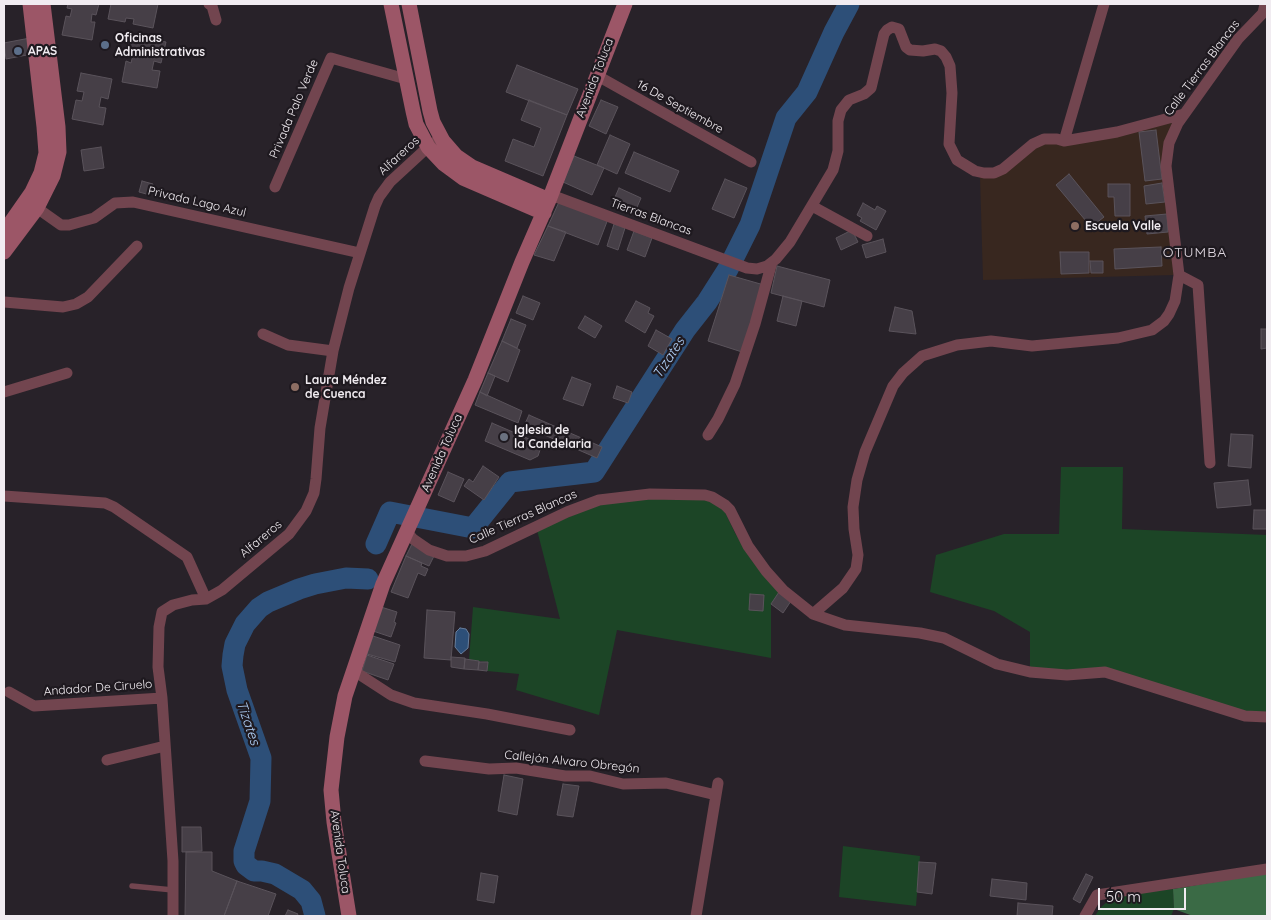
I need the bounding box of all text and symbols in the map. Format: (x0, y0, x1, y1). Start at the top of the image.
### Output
street label: Calle Tierras Blancas (1161, 17, 1243, 119)
place label: Oficinas Administrativas (115, 31, 205, 59)
street label: Avenida Toluca (573, 36, 617, 120)
marker: Oficinas Administrativas (99, 39, 111, 51)
place label: APAS (28, 44, 57, 58)
marker: APAS (12, 45, 24, 57)
street label: Privada Palo Verde (267, 57, 321, 161)
street label: 16 De Septiembre (634, 77, 726, 137)
street label: Alfareros (376, 134, 422, 178)
street label: Privada Lago Azul (147, 184, 247, 220)
street label: Tierras Blancas (608, 196, 694, 238)
place label: Escuela Valle (1085, 219, 1161, 233)
marker: Escuela Valle (1069, 220, 1081, 232)
district label: OTUMBA (1162, 245, 1228, 261)
water label: Tizates (649, 334, 689, 382)
place label: Laura Méndez de Cuenca (305, 373, 387, 401)
marker: Laura Méndez de Cuenca (289, 381, 301, 393)
street label: Avenida Toluca (418, 412, 466, 494)
place label: Iglesia de la Candelaria (514, 423, 591, 451)
marker: Iglesia de la Candelaria (498, 431, 510, 443)
street label: Calle Tierras Blancas (467, 487, 579, 547)
street label: Alfareros (237, 517, 285, 561)
street label: Andador De Ciruelo (43, 677, 153, 699)
water label: Tizates (233, 699, 263, 747)
street label: Callejón Alvaro Obregón (504, 748, 640, 776)
street label: Avenida Toluca (327, 809, 353, 895)
scale bar (1101, 878, 1188, 910)
text: 50 m (1106, 887, 1141, 906)

